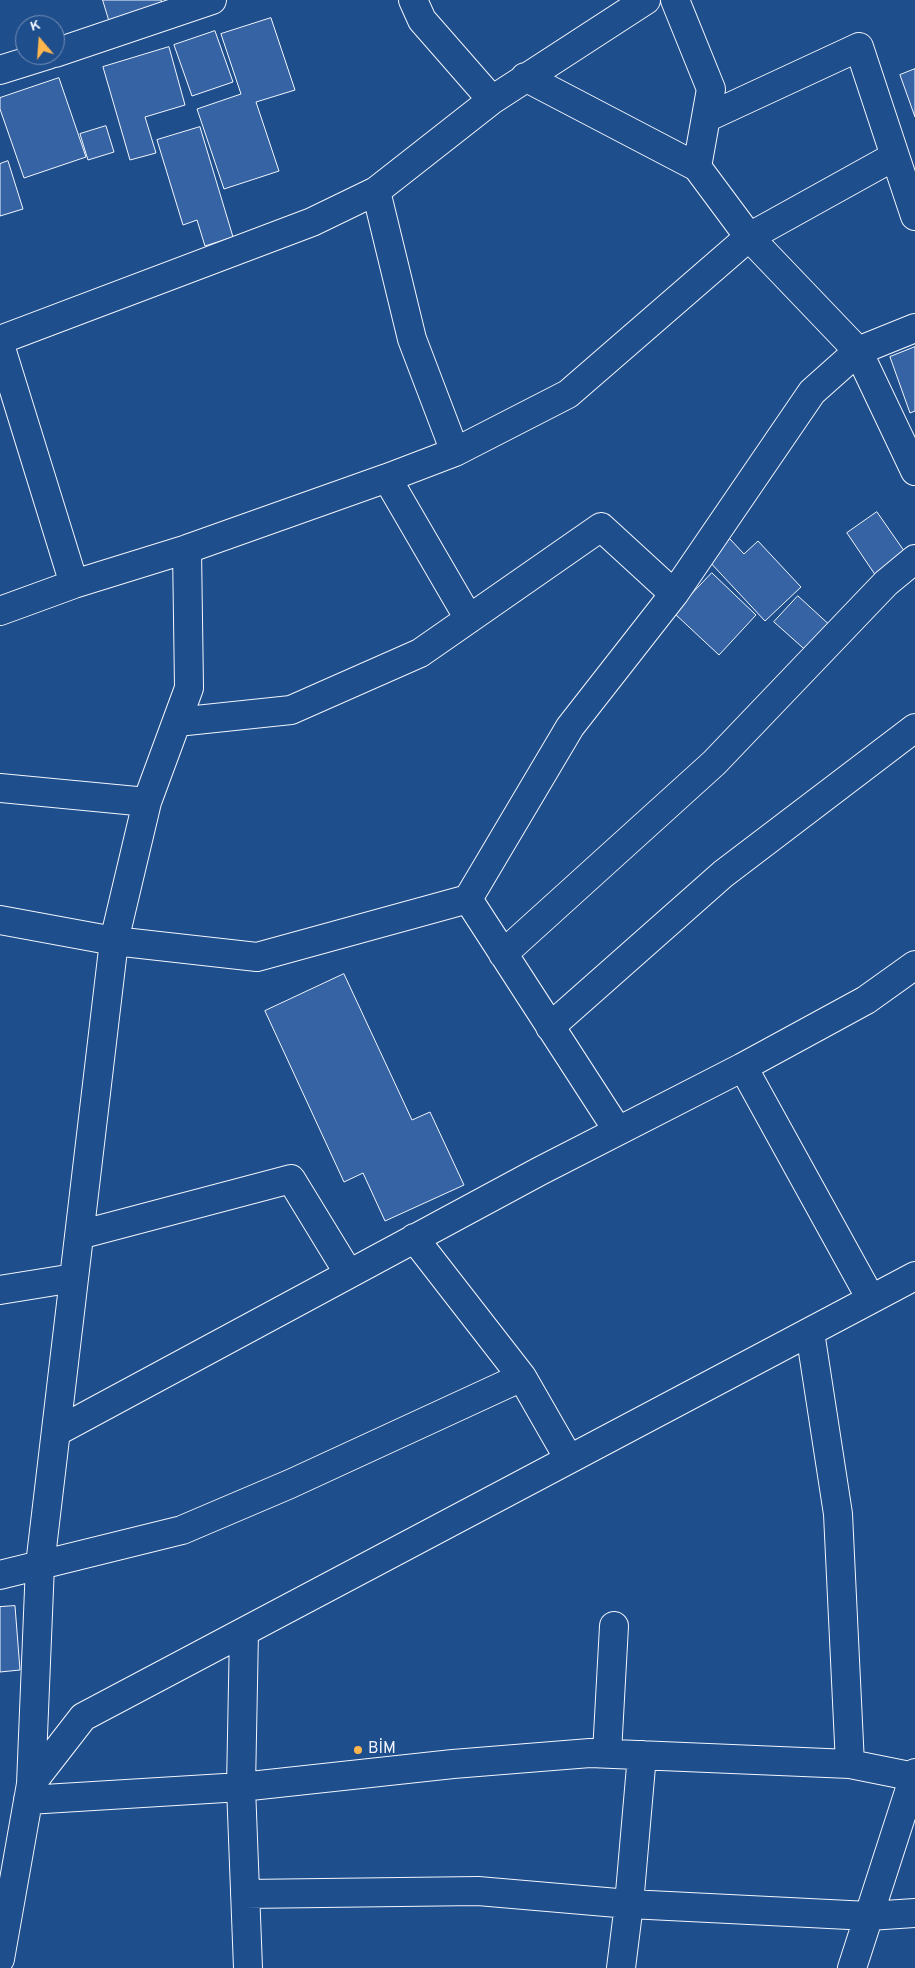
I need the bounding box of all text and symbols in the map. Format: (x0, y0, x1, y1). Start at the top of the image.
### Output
north arrow (15, 15, 65, 65)
text: K (28, 17, 43, 36)
place label: BİM (368, 1740, 396, 1760)
marker: BİM (352, 1744, 364, 1756)

